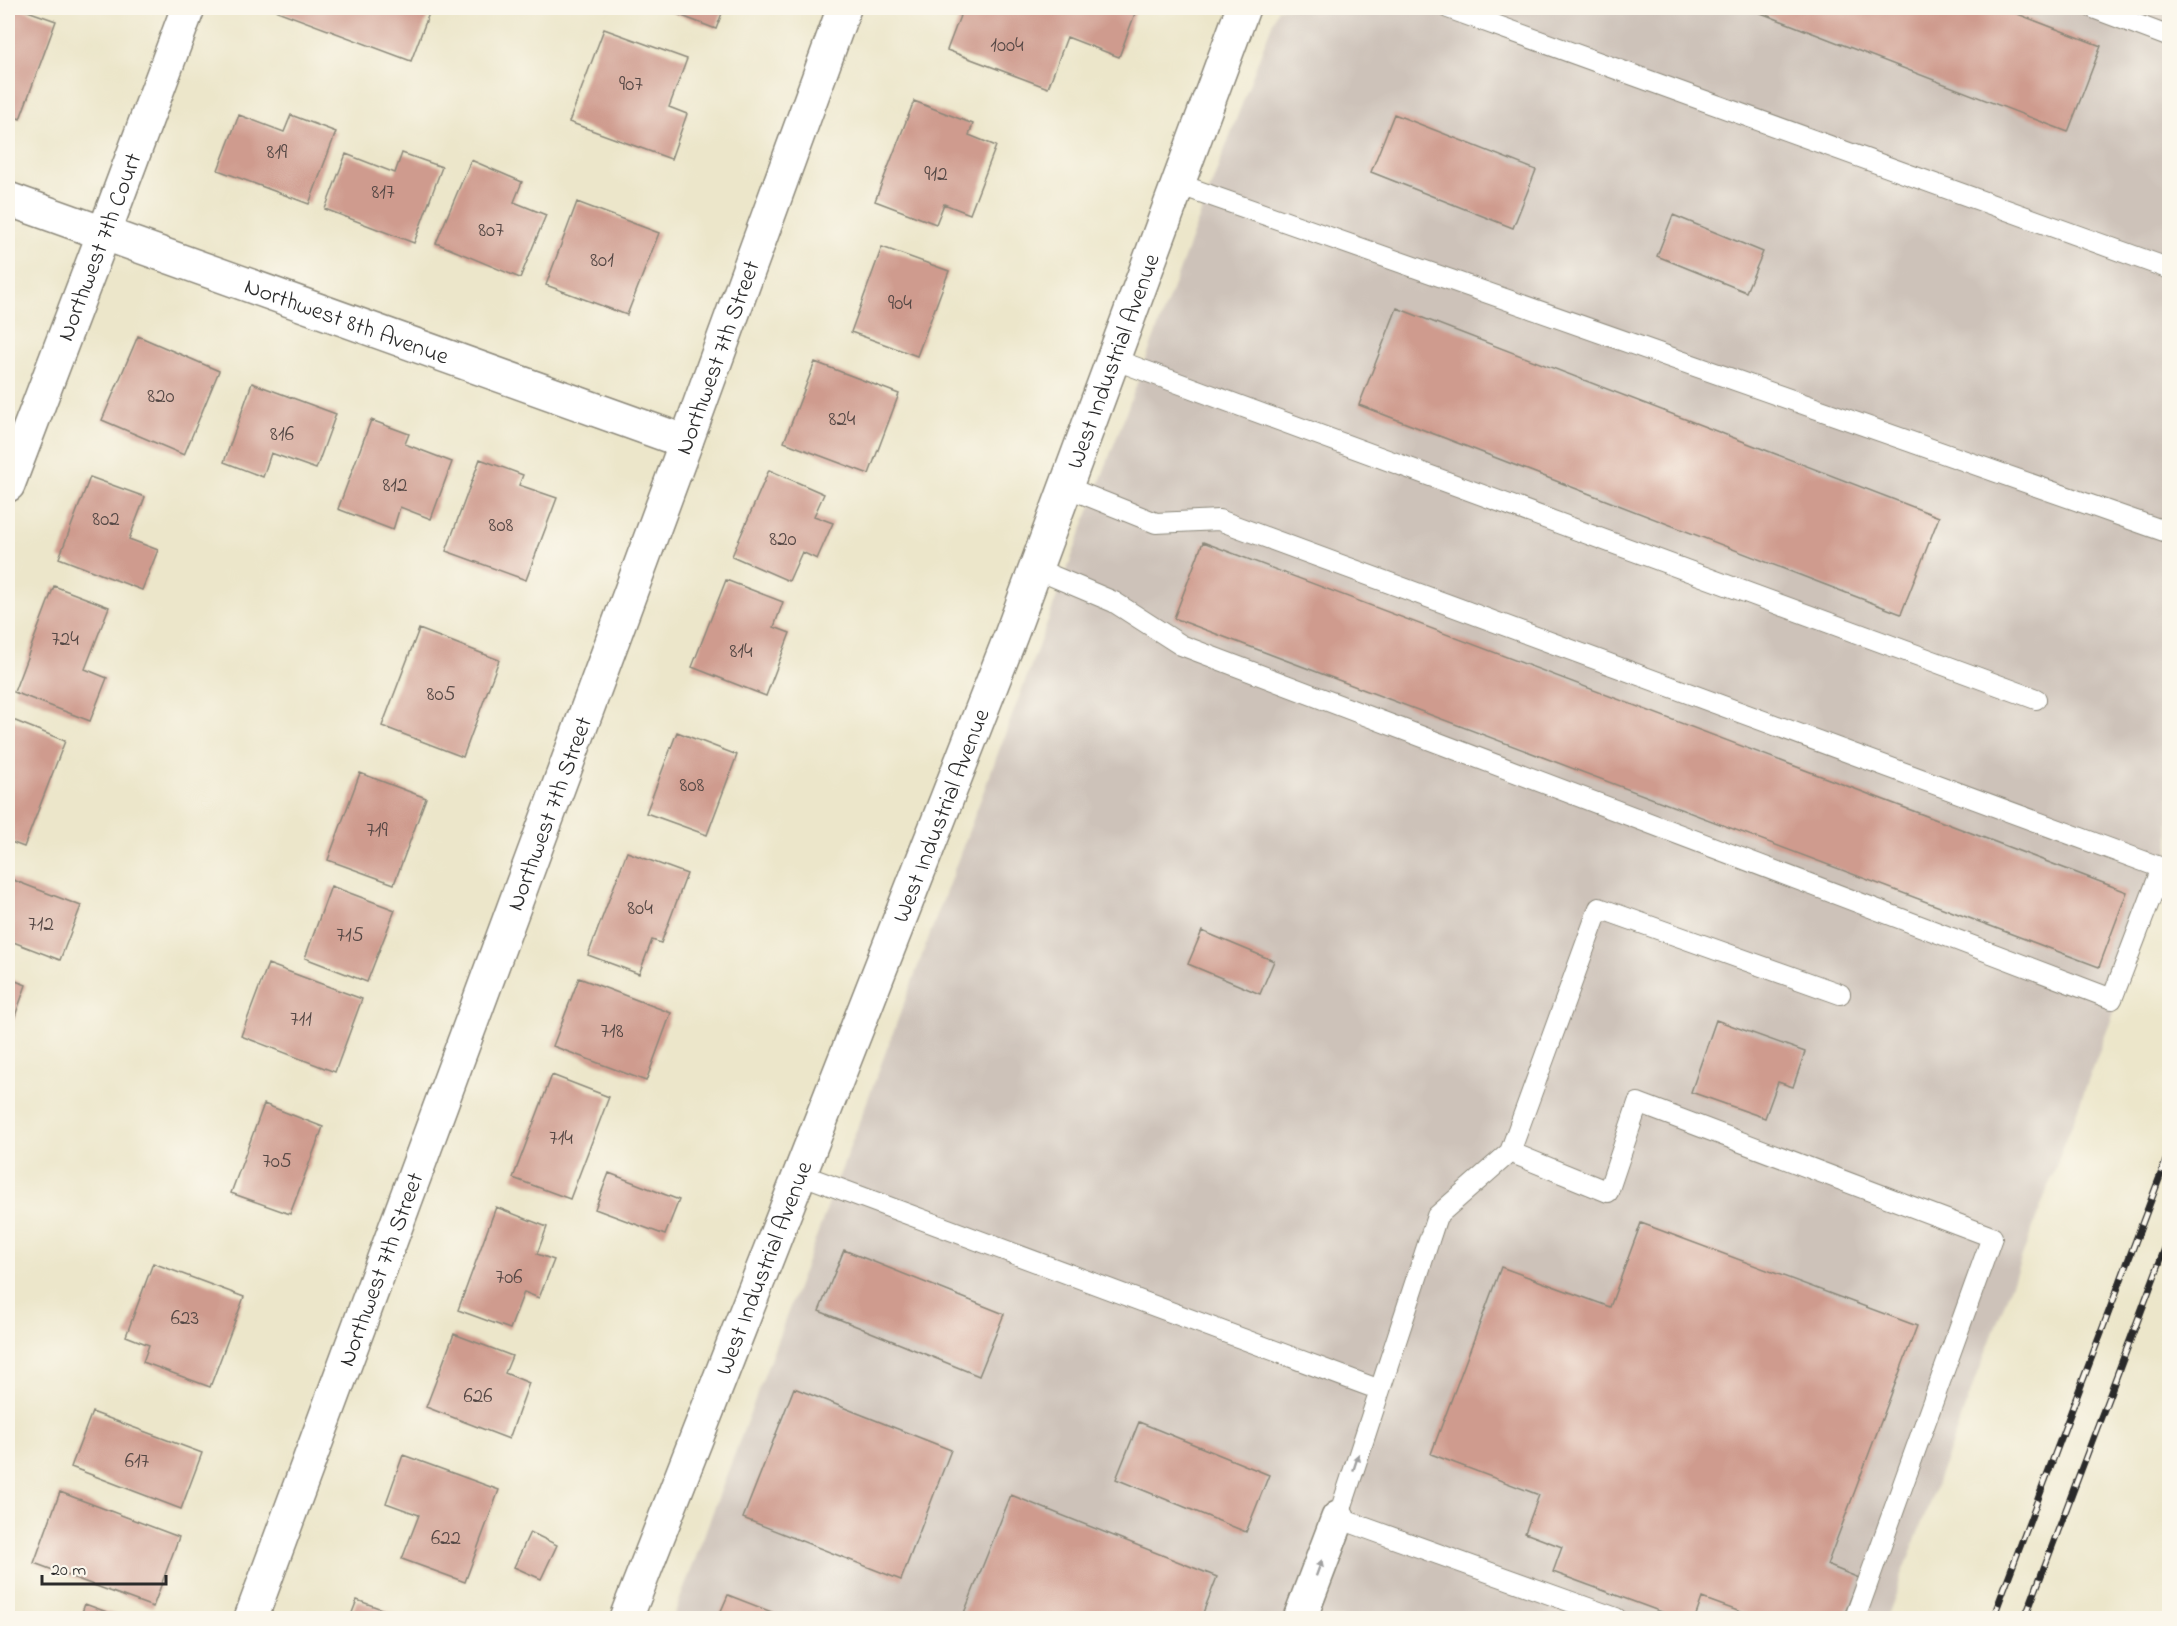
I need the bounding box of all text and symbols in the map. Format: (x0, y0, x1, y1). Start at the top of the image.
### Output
house number: 1004 (990, 31, 1024, 61)
house number: 907 (619, 70, 643, 100)
house number: 819 (267, 138, 288, 168)
street label: Northwest 7th Court (49, 148, 152, 347)
house number: 912 (924, 160, 948, 190)
house number: 817 (371, 178, 395, 208)
house number: 807 (478, 216, 504, 246)
house number: 801 (590, 246, 614, 276)
street label: West Industrial Avenue (1059, 249, 1171, 474)
street label: Northwest 7th Street (668, 256, 771, 460)
street label: Northwest 8th Avenue (239, 270, 453, 376)
house number: 904 (888, 289, 912, 319)
house number: 820 (147, 382, 175, 412)
house number: 824 (829, 405, 856, 435)
house number: 816 (270, 420, 294, 450)
house number: 812 (383, 471, 408, 501)
house number: 802 (92, 505, 120, 535)
house number: 808 (489, 511, 514, 541)
house number: 820 (769, 525, 797, 555)
house number: 724 (51, 625, 79, 655)
house number: 814 (729, 637, 753, 667)
house number: 805 (427, 680, 455, 710)
street label: West Industrial Avenue (885, 704, 1000, 928)
street label: Northwest 7th Street (499, 712, 603, 916)
house number: 808 (680, 771, 705, 801)
house number: 719 (366, 816, 389, 846)
house number: 804 (627, 894, 653, 924)
house number: 712 (28, 910, 54, 940)
house number: 715 (336, 921, 364, 951)
house number: 711 (290, 1005, 312, 1035)
house number: 718 (600, 1017, 624, 1047)
house number: 714 (549, 1124, 573, 1154)
house number: 705 (262, 1147, 292, 1177)
street label: West Industrial Avenue (708, 1156, 823, 1381)
street label: Northwest 7th Street (331, 1168, 434, 1372)
house number: 706 (496, 1263, 522, 1293)
house number: 623 (171, 1304, 199, 1334)
house number: 626 (464, 1382, 492, 1412)
house number: 617 (125, 1447, 150, 1477)
one-way arrow (1352, 1453, 1362, 1471)
house number: 622 (431, 1524, 461, 1554)
scale bar (42, 1548, 166, 1586)
text: 20 m (51, 1558, 86, 1584)
one-way arrow (1315, 1559, 1325, 1577)

